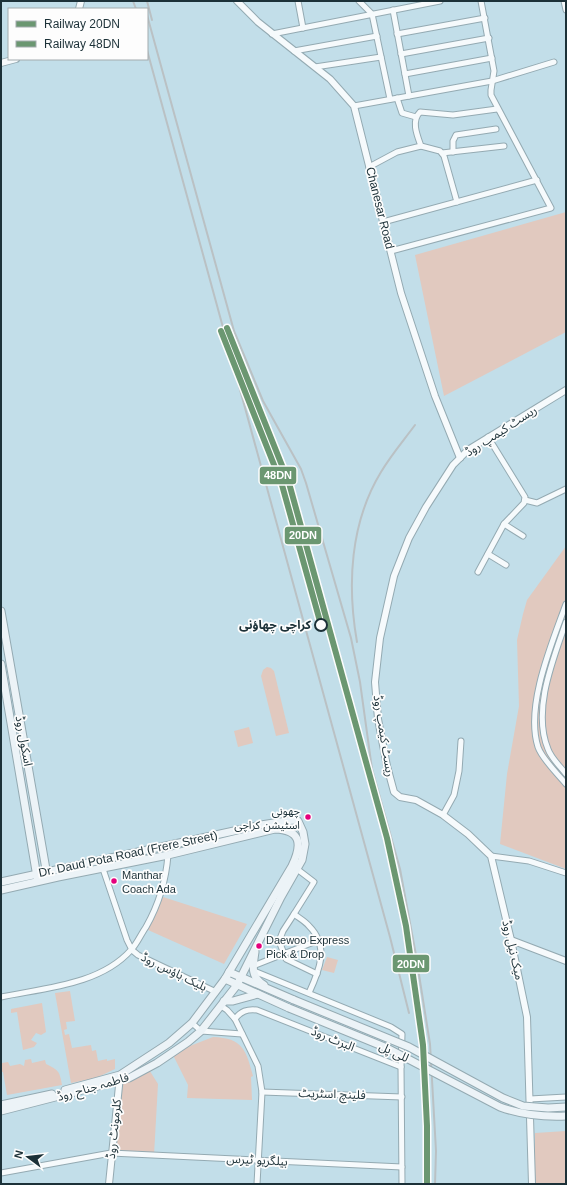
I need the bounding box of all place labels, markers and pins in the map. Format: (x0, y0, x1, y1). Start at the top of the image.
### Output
place label: کراچی چھاؤنی (239, 618, 312, 634)
marker: کراچی چھاؤنی (314, 618, 328, 632)
place label: چھونی اسٹیشن کراچی (234, 805, 301, 833)
marker: چھونی اسٹیشن کراچی (303, 812, 313, 822)
place label: Manthar Coach Ada (122, 869, 177, 895)
marker: Manthar Coach Ada (109, 876, 119, 886)
place label: Daewoo Express Pick & Drop (266, 934, 350, 960)
marker: Daewoo Express Pick & Drop (254, 941, 264, 951)

